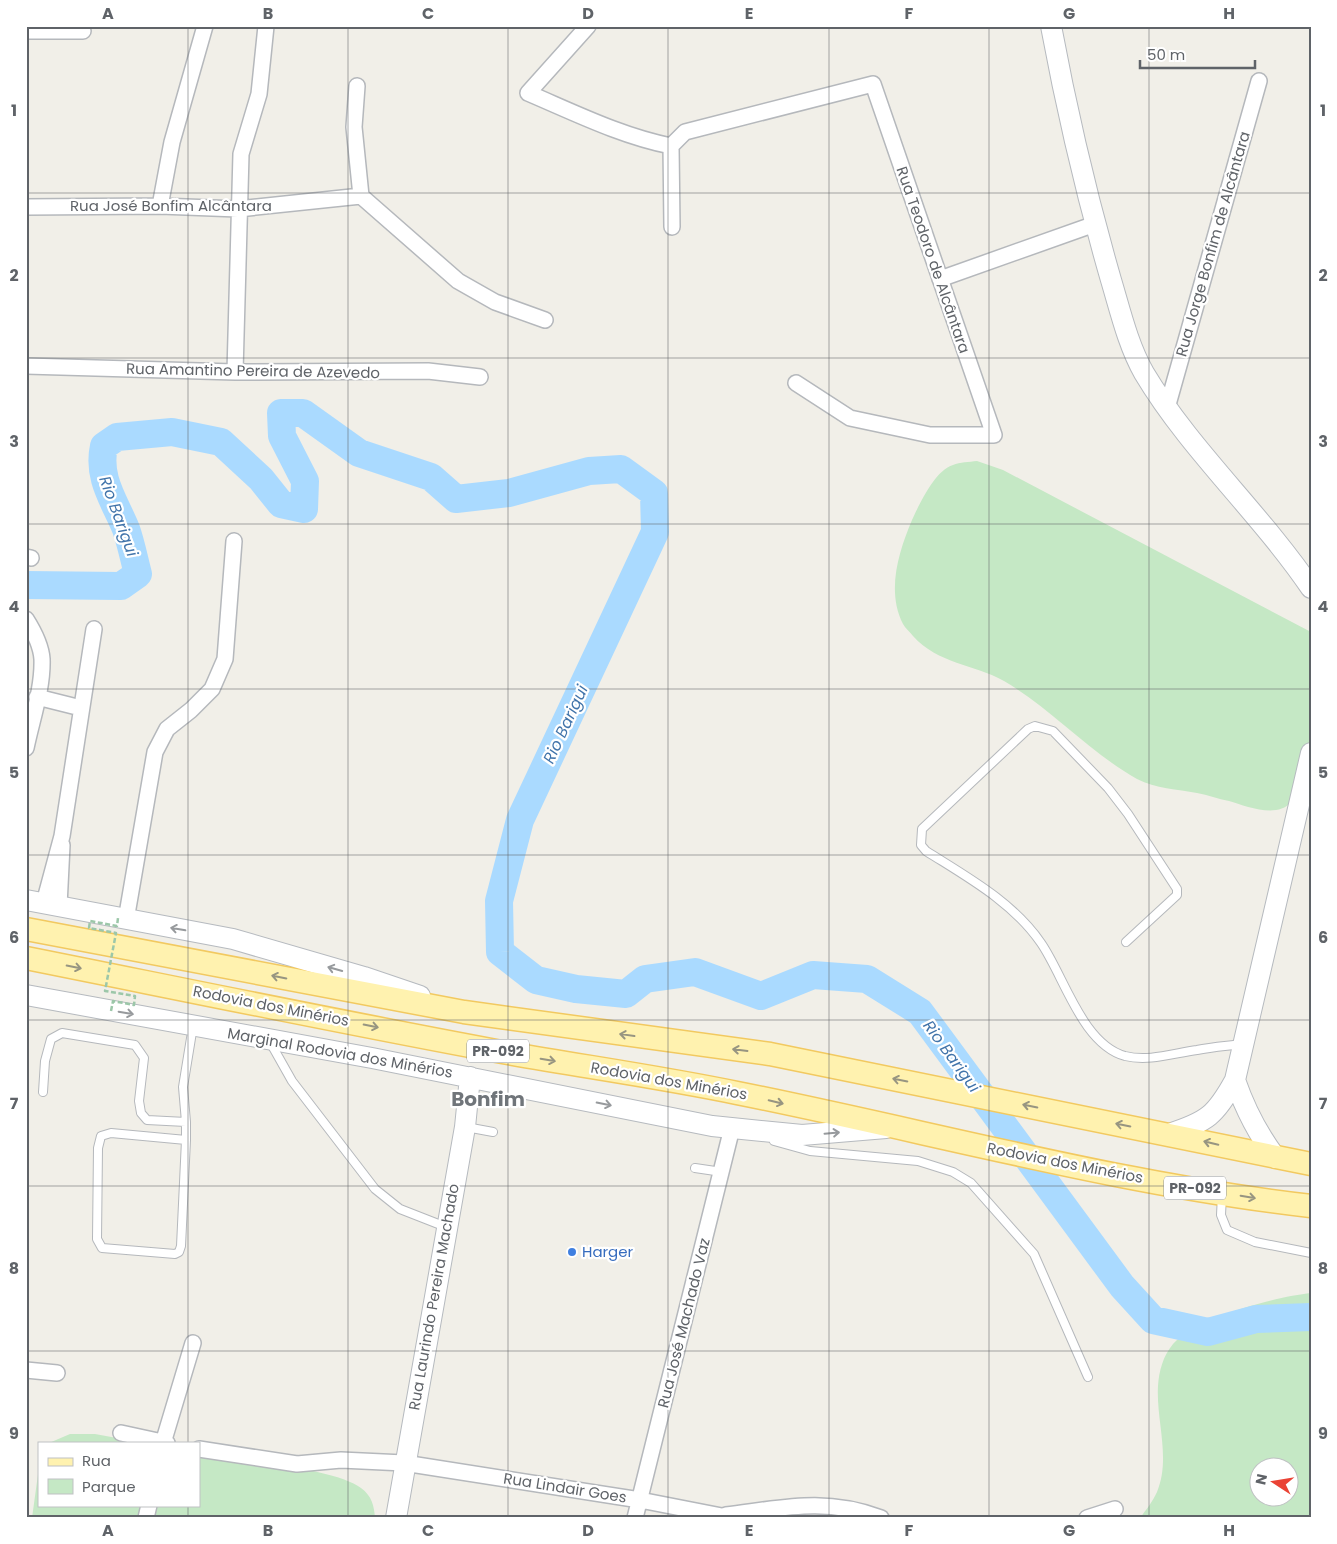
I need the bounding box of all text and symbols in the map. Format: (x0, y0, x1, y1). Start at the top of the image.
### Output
text: A (102, 2, 114, 25)
text: B (263, 2, 273, 25)
text: C (422, 2, 434, 25)
text: D (582, 2, 594, 25)
text: E (745, 2, 753, 25)
text: F (905, 2, 914, 25)
text: G (1063, 2, 1075, 25)
text: H (1223, 2, 1235, 25)
scale bar (1140, 38, 1254, 70)
text: 50 m (1147, 44, 1185, 65)
text: 1 (11, 99, 17, 122)
text: 1 (1320, 99, 1326, 122)
street label: Rua Jorge Bonfim de Alcântara (1170, 129, 1255, 359)
street label: Rua Teodoro de Alcântara (892, 164, 975, 356)
street label: Rua José Bonfim Alcântara (70, 195, 272, 216)
text: 2 (9, 264, 19, 287)
text: 2 (1318, 264, 1328, 287)
street label: Rua Amantino Pereira de Azevedo (126, 358, 380, 383)
text: 3 (9, 430, 19, 453)
text: 3 (1318, 430, 1328, 453)
water label: Rio Barigui (93, 473, 144, 561)
text: 4 (9, 595, 20, 618)
text: 4 (1318, 595, 1329, 618)
water label: Rio Barigui (537, 680, 594, 767)
text: 5 (9, 761, 19, 784)
text: 5 (1318, 761, 1328, 784)
one-way arrow (170, 924, 186, 934)
text: 6 (9, 926, 19, 949)
text: 6 (1318, 926, 1328, 949)
one-way arrow (66, 963, 82, 973)
one-way arrow (328, 963, 344, 973)
one-way arrow (271, 971, 287, 981)
street label: Rodovia dos Minérios (191, 980, 351, 1031)
one-way arrow (117, 1009, 133, 1019)
water label: Rio Barigui (918, 1015, 986, 1098)
street label: Marginal Rodovia dos Minérios (226, 1022, 455, 1083)
one-way arrow (362, 1022, 378, 1032)
one-way arrow (620, 1029, 636, 1039)
road number: PR-092 (467, 1040, 529, 1062)
one-way arrow (732, 1045, 748, 1055)
one-way arrow (539, 1056, 555, 1066)
street label: Rodovia dos Minérios (589, 1056, 749, 1105)
one-way arrow (892, 1074, 908, 1084)
district label: Bonfim (451, 1085, 525, 1113)
text: 7 (10, 1092, 19, 1115)
text: 7 (1319, 1092, 1328, 1115)
one-way arrow (768, 1098, 784, 1107)
one-way arrow (595, 1100, 611, 1109)
one-way arrow (1022, 1101, 1038, 1110)
one-way arrow (1116, 1119, 1132, 1129)
one-way arrow (824, 1128, 840, 1138)
street label: Rodovia dos Minérios (985, 1137, 1145, 1188)
one-way arrow (1204, 1138, 1220, 1147)
road number: PR-092 (1164, 1176, 1226, 1200)
street label: Rua Laurindo Pereira Machado (403, 1182, 464, 1412)
one-way arrow (1240, 1193, 1256, 1203)
street label: Rua José Machado Vaz (652, 1236, 715, 1410)
place label: Harger (582, 1241, 634, 1262)
marker: Harger (566, 1246, 578, 1258)
text: 8 (9, 1257, 19, 1280)
text: 8 (1318, 1257, 1328, 1280)
text: 9 (9, 1422, 19, 1445)
text: 9 (1318, 1422, 1328, 1445)
legend (38, 1442, 200, 1506)
text: Rua (82, 1450, 111, 1471)
north arrow (1250, 1456, 1300, 1506)
street label: Rua Lindair Goes (502, 1467, 628, 1508)
text: N (1250, 1472, 1272, 1487)
text: Parque (82, 1476, 135, 1497)
text: A (102, 1519, 114, 1542)
text: B (263, 1519, 273, 1542)
text: C (422, 1519, 434, 1542)
text: D (582, 1519, 594, 1542)
text: E (745, 1519, 753, 1542)
text: F (905, 1519, 914, 1542)
text: G (1063, 1519, 1075, 1542)
text: H (1223, 1519, 1235, 1542)

